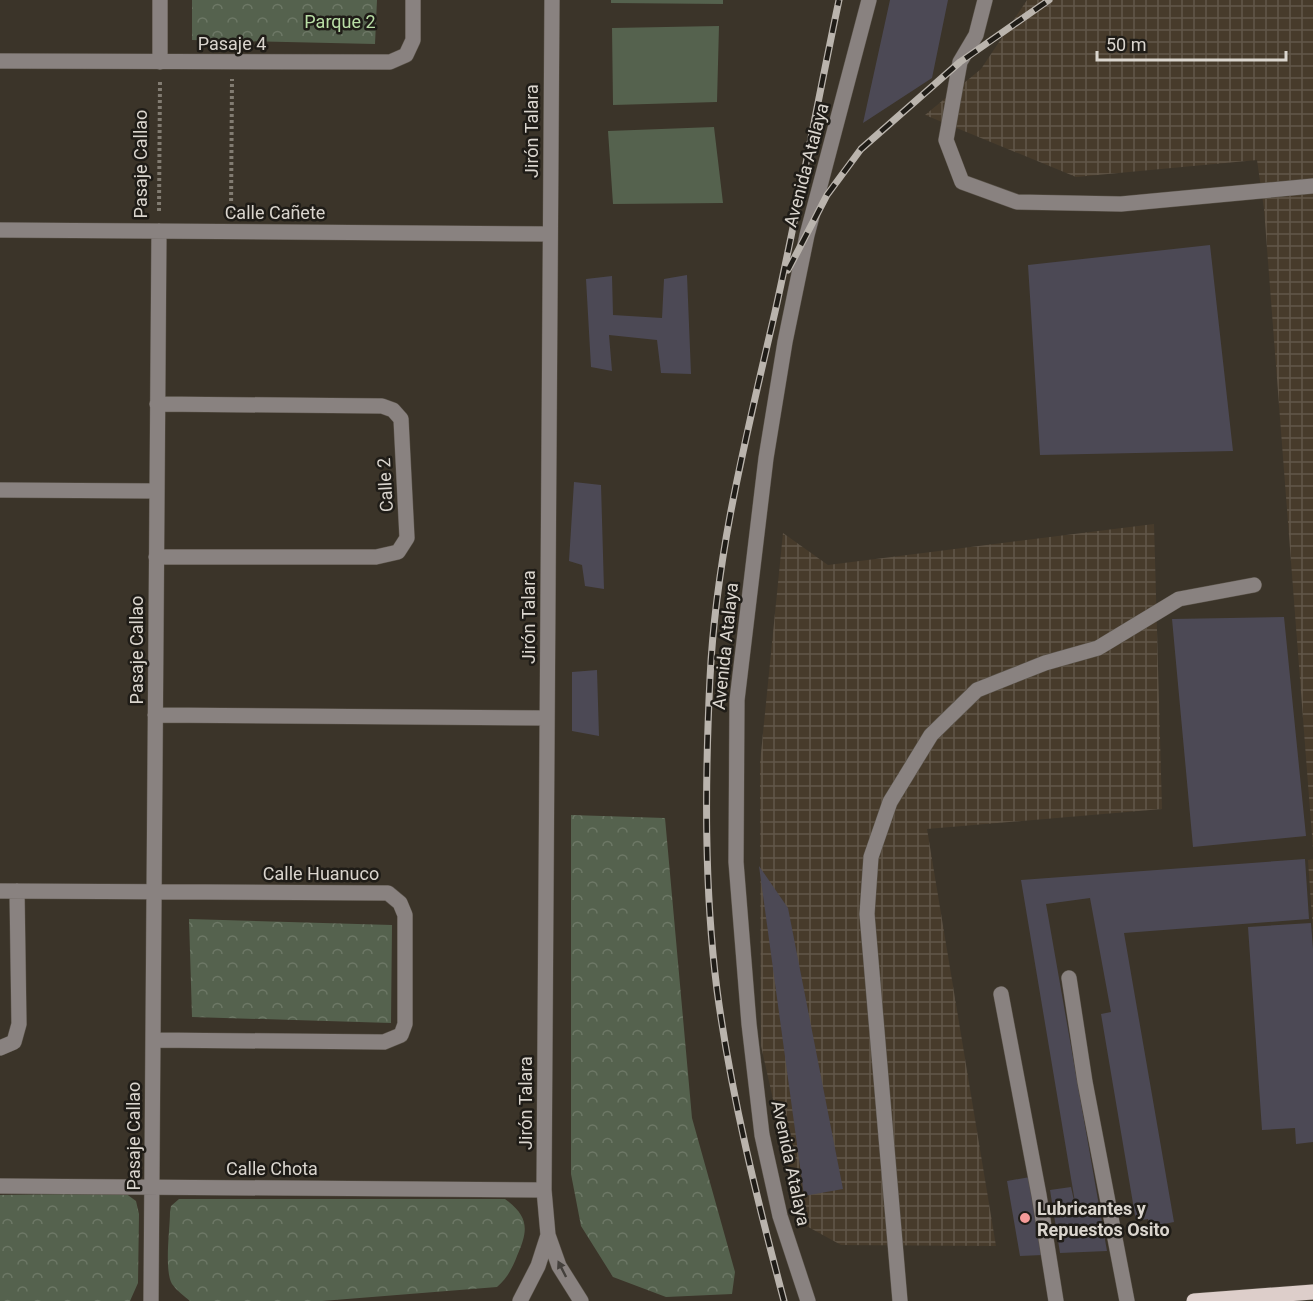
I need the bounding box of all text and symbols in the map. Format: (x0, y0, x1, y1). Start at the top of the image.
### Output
park label: Parque 2 (304, 11, 376, 32)
scale bar (1097, 24, 1286, 62)
street label: Pasaje 4 (198, 33, 266, 54)
text: 50 m (1106, 34, 1146, 55)
street label: Jirón Talara (521, 84, 542, 178)
street label: Avenida Atalaya (779, 101, 833, 229)
street label: Pasaje Callao (130, 110, 151, 218)
street label: Calle Cañete (225, 202, 325, 223)
street label: Calle 2 (373, 457, 397, 513)
street label: Jirón Talara (518, 570, 539, 664)
street label: Avenida Atalaya (708, 581, 742, 711)
street label: Pasaje Callao (126, 596, 147, 704)
street label: Calle Huanuco (263, 863, 379, 884)
street label: Jirón Talara (515, 1056, 536, 1150)
street label: Pasaje Callao (123, 1082, 144, 1190)
street label: Avenida Atalaya (767, 1098, 815, 1228)
street label: Calle Chota (226, 1158, 318, 1179)
place label: Lubricantes y Repuestos Osito (1037, 1198, 1170, 1240)
marker: Lubricantes y Repuestos Osito (1018, 1211, 1032, 1225)
one-way arrow (557, 1261, 566, 1278)

